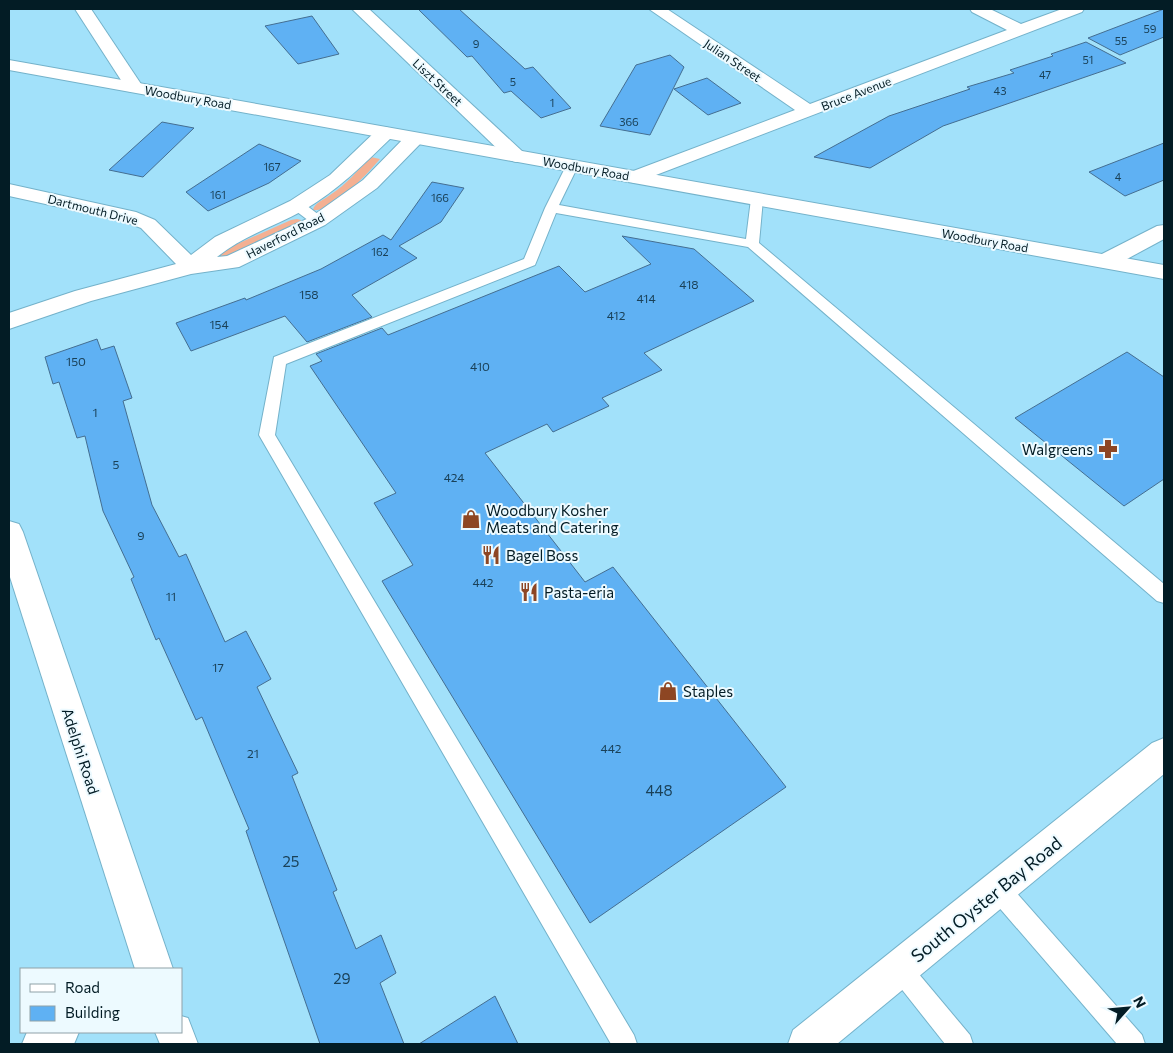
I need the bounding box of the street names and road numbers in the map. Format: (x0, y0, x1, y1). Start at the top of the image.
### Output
street label: Julian Street (701, 36, 764, 85)
street label: Liszt Street (410, 56, 466, 108)
street label: Bruce Avenue (819, 73, 893, 113)
street label: Woodbury Road (144, 82, 233, 112)
street label: Woodbury Road (542, 153, 631, 183)
street label: Dartmouth Drive (47, 191, 139, 227)
street label: Haverford Road (244, 209, 326, 261)
street label: Woodbury Road (941, 225, 1030, 255)
street label: Adelphi Road (59, 706, 103, 796)
street label: South Oyster Bay Road (906, 831, 1066, 967)

